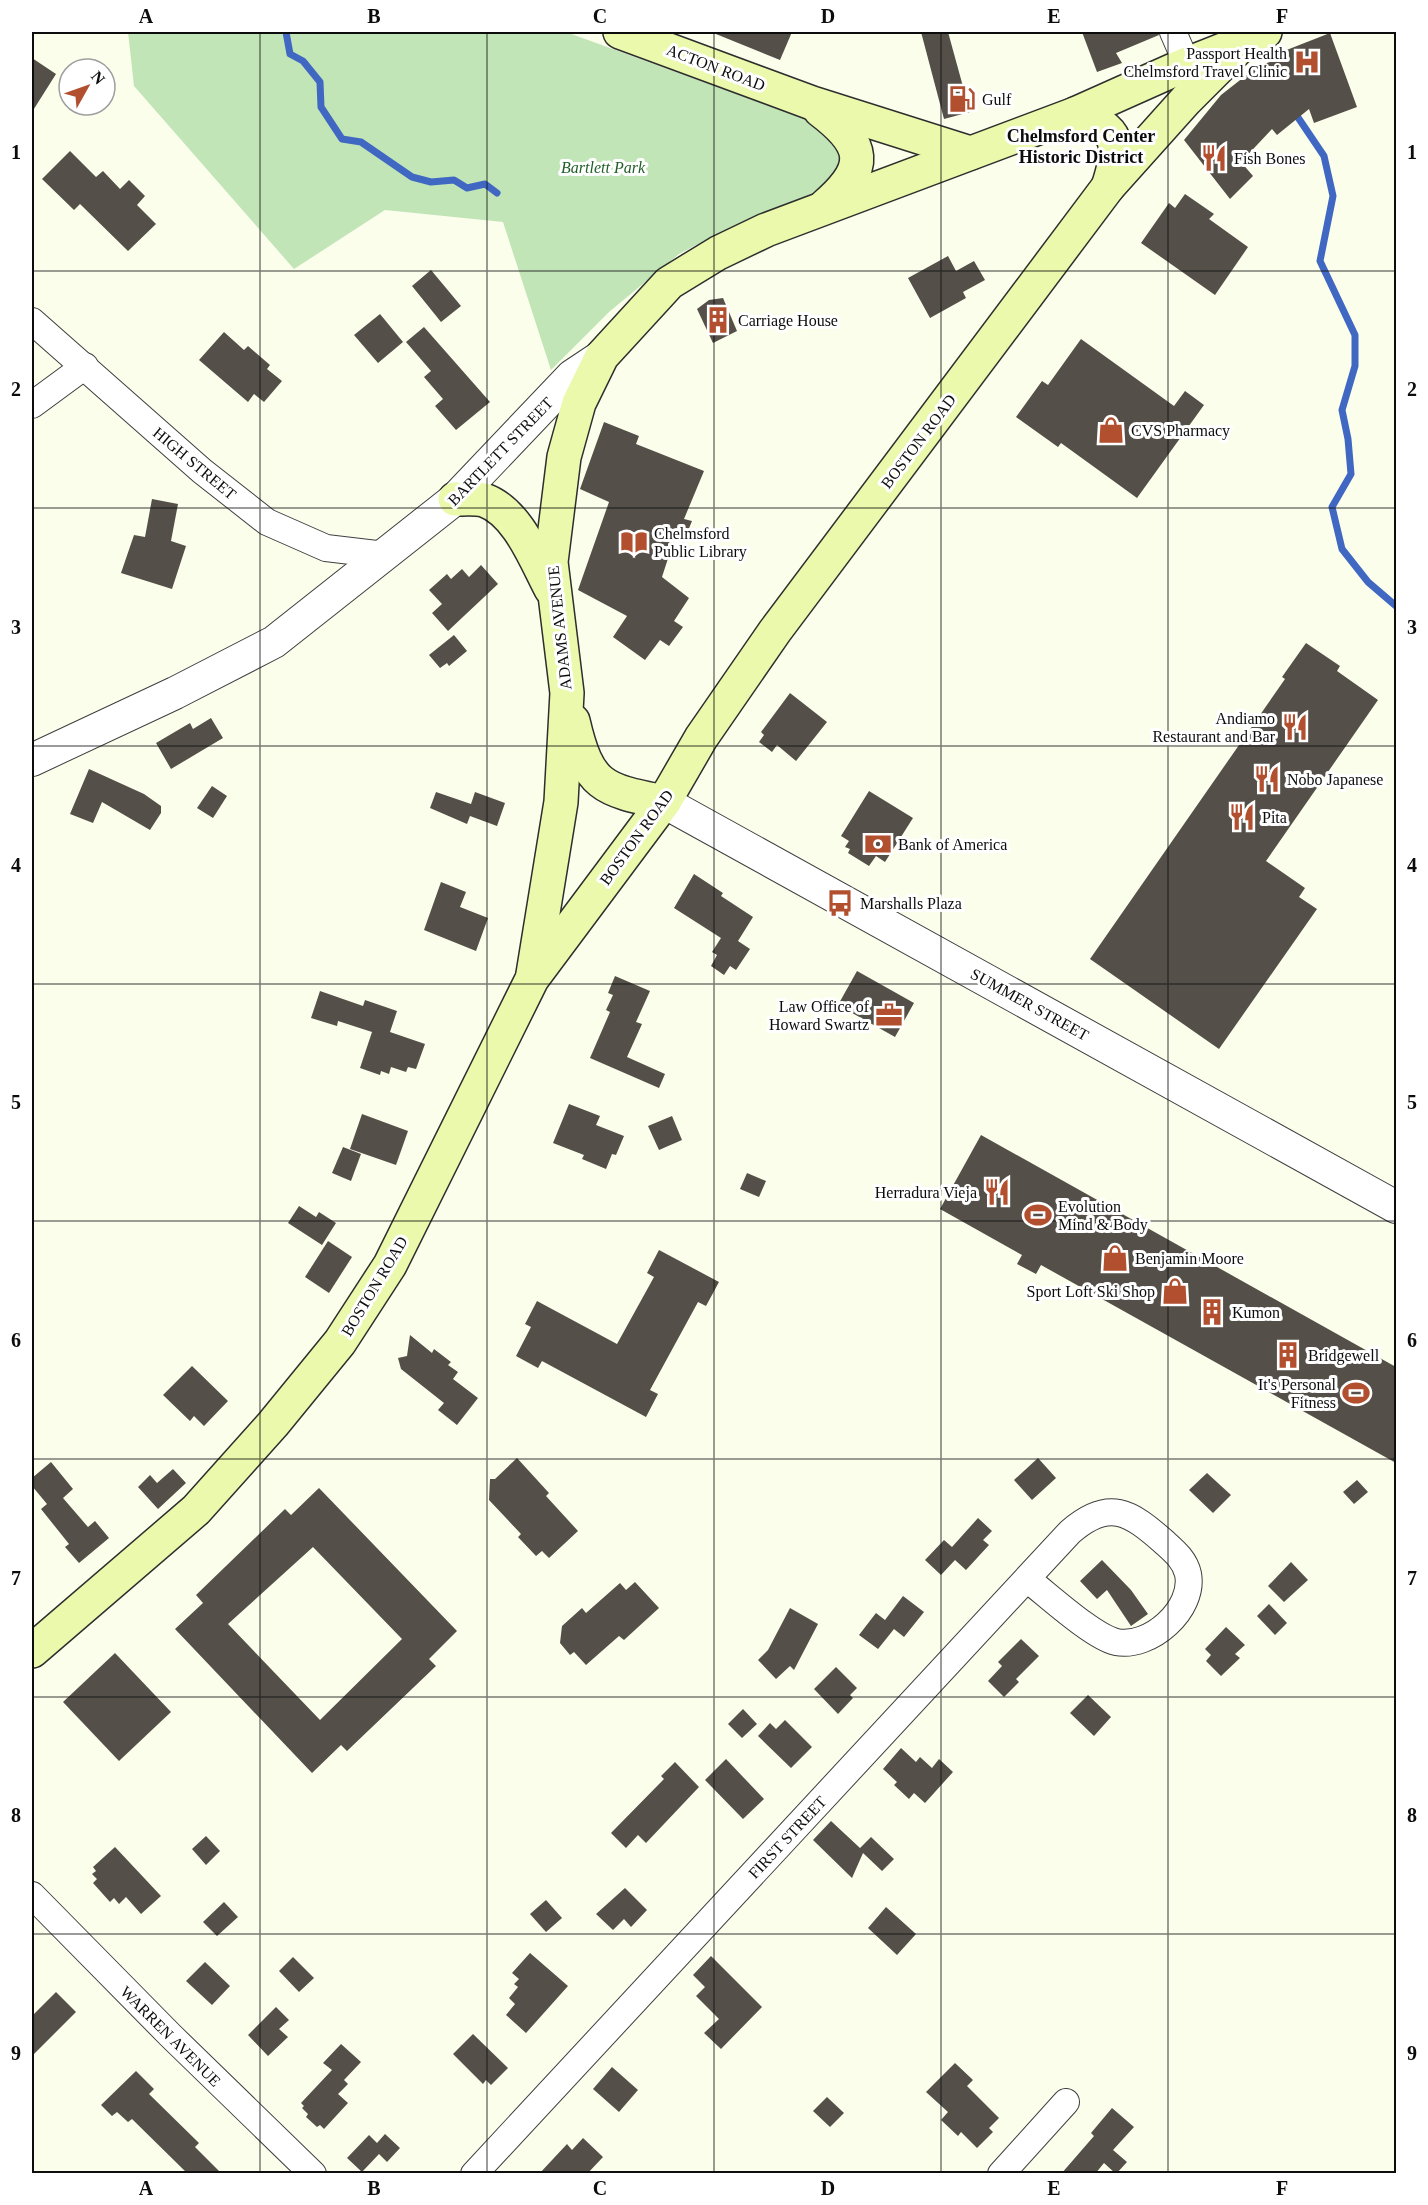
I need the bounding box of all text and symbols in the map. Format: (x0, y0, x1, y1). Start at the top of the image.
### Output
text: A (139, 5, 154, 27)
text: B (367, 5, 381, 27)
text: C (593, 5, 607, 27)
text: D (821, 5, 835, 27)
text: E (1047, 5, 1061, 27)
text: F (1276, 5, 1288, 27)
street label: ACTON ROAD (664, 41, 767, 94)
place label: Passport Health Chelmsford Travel Clinic (1123, 45, 1287, 80)
hospital icon: Passport Health Chelmsford Travel Clinic (1292, 47, 1322, 77)
north arrow (57, 57, 117, 117)
text: N (88, 68, 109, 88)
fuel station icon: Gulf (947, 84, 977, 114)
place label: Gulf (982, 91, 1012, 108)
district label: Chelmsford Center Historic District (1007, 126, 1155, 167)
text: 1 (11, 141, 21, 163)
text: 1 (1407, 141, 1417, 163)
restaurant icon: Fish Bones (1199, 143, 1229, 173)
place label: Fish Bones (1234, 150, 1306, 167)
park label: Bartlett Park (561, 159, 646, 176)
building icon: Carriage House (703, 305, 733, 335)
place label: Carriage House (738, 312, 838, 330)
text: 2 (11, 378, 21, 400)
text: 2 (1407, 378, 1417, 400)
street label: BOSTON ROAD (878, 391, 959, 492)
street label: BARTLETT STREET (445, 394, 556, 509)
shop icon: CVS Pharmacy (1096, 415, 1126, 445)
place label: CVS Pharmacy (1131, 422, 1230, 440)
street label: HIGH STREET (150, 424, 240, 503)
place label: Chelmsford Public Library (654, 525, 747, 561)
library icon: Chelmsford Public Library (619, 527, 649, 557)
street label: ADAMS AVENUE (545, 565, 574, 691)
text: 3 (11, 616, 21, 638)
text: 3 (1407, 616, 1417, 638)
place label: Andiamo Restaurant and Bar (1152, 710, 1276, 745)
restaurant icon: Andiamo Restaurant and Bar (1280, 712, 1310, 742)
restaurant icon: Nobo Japanese (1252, 764, 1282, 794)
place label: Nobo Japanese (1287, 771, 1383, 789)
street label: BOSTON ROAD (596, 787, 677, 888)
restaurant icon: Pita (1227, 802, 1257, 832)
place label: Pita (1262, 809, 1287, 826)
bank icon: Bank of America (863, 829, 893, 859)
place label: Bank of America (898, 836, 1007, 853)
text: 4 (11, 854, 21, 876)
text: 4 (1407, 854, 1417, 876)
bus stop icon: Marshalls Plaza (825, 888, 855, 918)
place label: Marshalls Plaza (860, 895, 962, 912)
street label: SUMMER STREET (968, 965, 1092, 1044)
place label: Law Office of Howard Swartz (769, 998, 870, 1033)
office icon: Law Office of Howard Swartz (874, 1000, 904, 1030)
text: 5 (11, 1091, 21, 1113)
text: 5 (1407, 1091, 1417, 1113)
restaurant icon: Herradura Vieja (982, 1177, 1012, 1207)
place label: Herradura Vieja (875, 1184, 977, 1202)
place label: Evolution Mind & Body (1058, 1198, 1148, 1234)
sports icon: Evolution Mind & Body (1023, 1200, 1053, 1230)
street label: BOSTON ROAD (338, 1233, 411, 1339)
shop icon: Benjamin Moore (1100, 1243, 1130, 1273)
place label: Benjamin Moore (1135, 1250, 1244, 1268)
shop icon: Sport Loft Ski Shop (1160, 1276, 1190, 1306)
place label: Sport Loft Ski Shop (1027, 1283, 1155, 1301)
building icon: Kumon (1197, 1297, 1227, 1327)
place label: Kumon (1232, 1304, 1280, 1321)
text: 6 (11, 1329, 21, 1351)
text: 6 (1407, 1329, 1417, 1351)
building icon: Bridgewell (1273, 1340, 1303, 1370)
place label: Bridgewell (1308, 1347, 1380, 1365)
place label: It's Personal Fitness (1258, 1376, 1337, 1411)
sports icon: It's Personal Fitness (1341, 1378, 1371, 1408)
text: 7 (11, 1567, 21, 1589)
text: 7 (1407, 1567, 1417, 1589)
street label: FIRST STREET (745, 1793, 830, 1882)
text: 8 (11, 1804, 21, 1826)
text: 8 (1407, 1804, 1417, 1826)
street label: WARREN AVENUE (117, 1983, 224, 2090)
text: 9 (11, 2042, 21, 2064)
text: 9 (1407, 2042, 1417, 2064)
text: A (139, 2177, 154, 2199)
text: B (367, 2177, 381, 2199)
text: C (593, 2177, 607, 2199)
text: D (821, 2177, 835, 2199)
text: E (1047, 2177, 1061, 2199)
text: F (1276, 2177, 1288, 2199)

